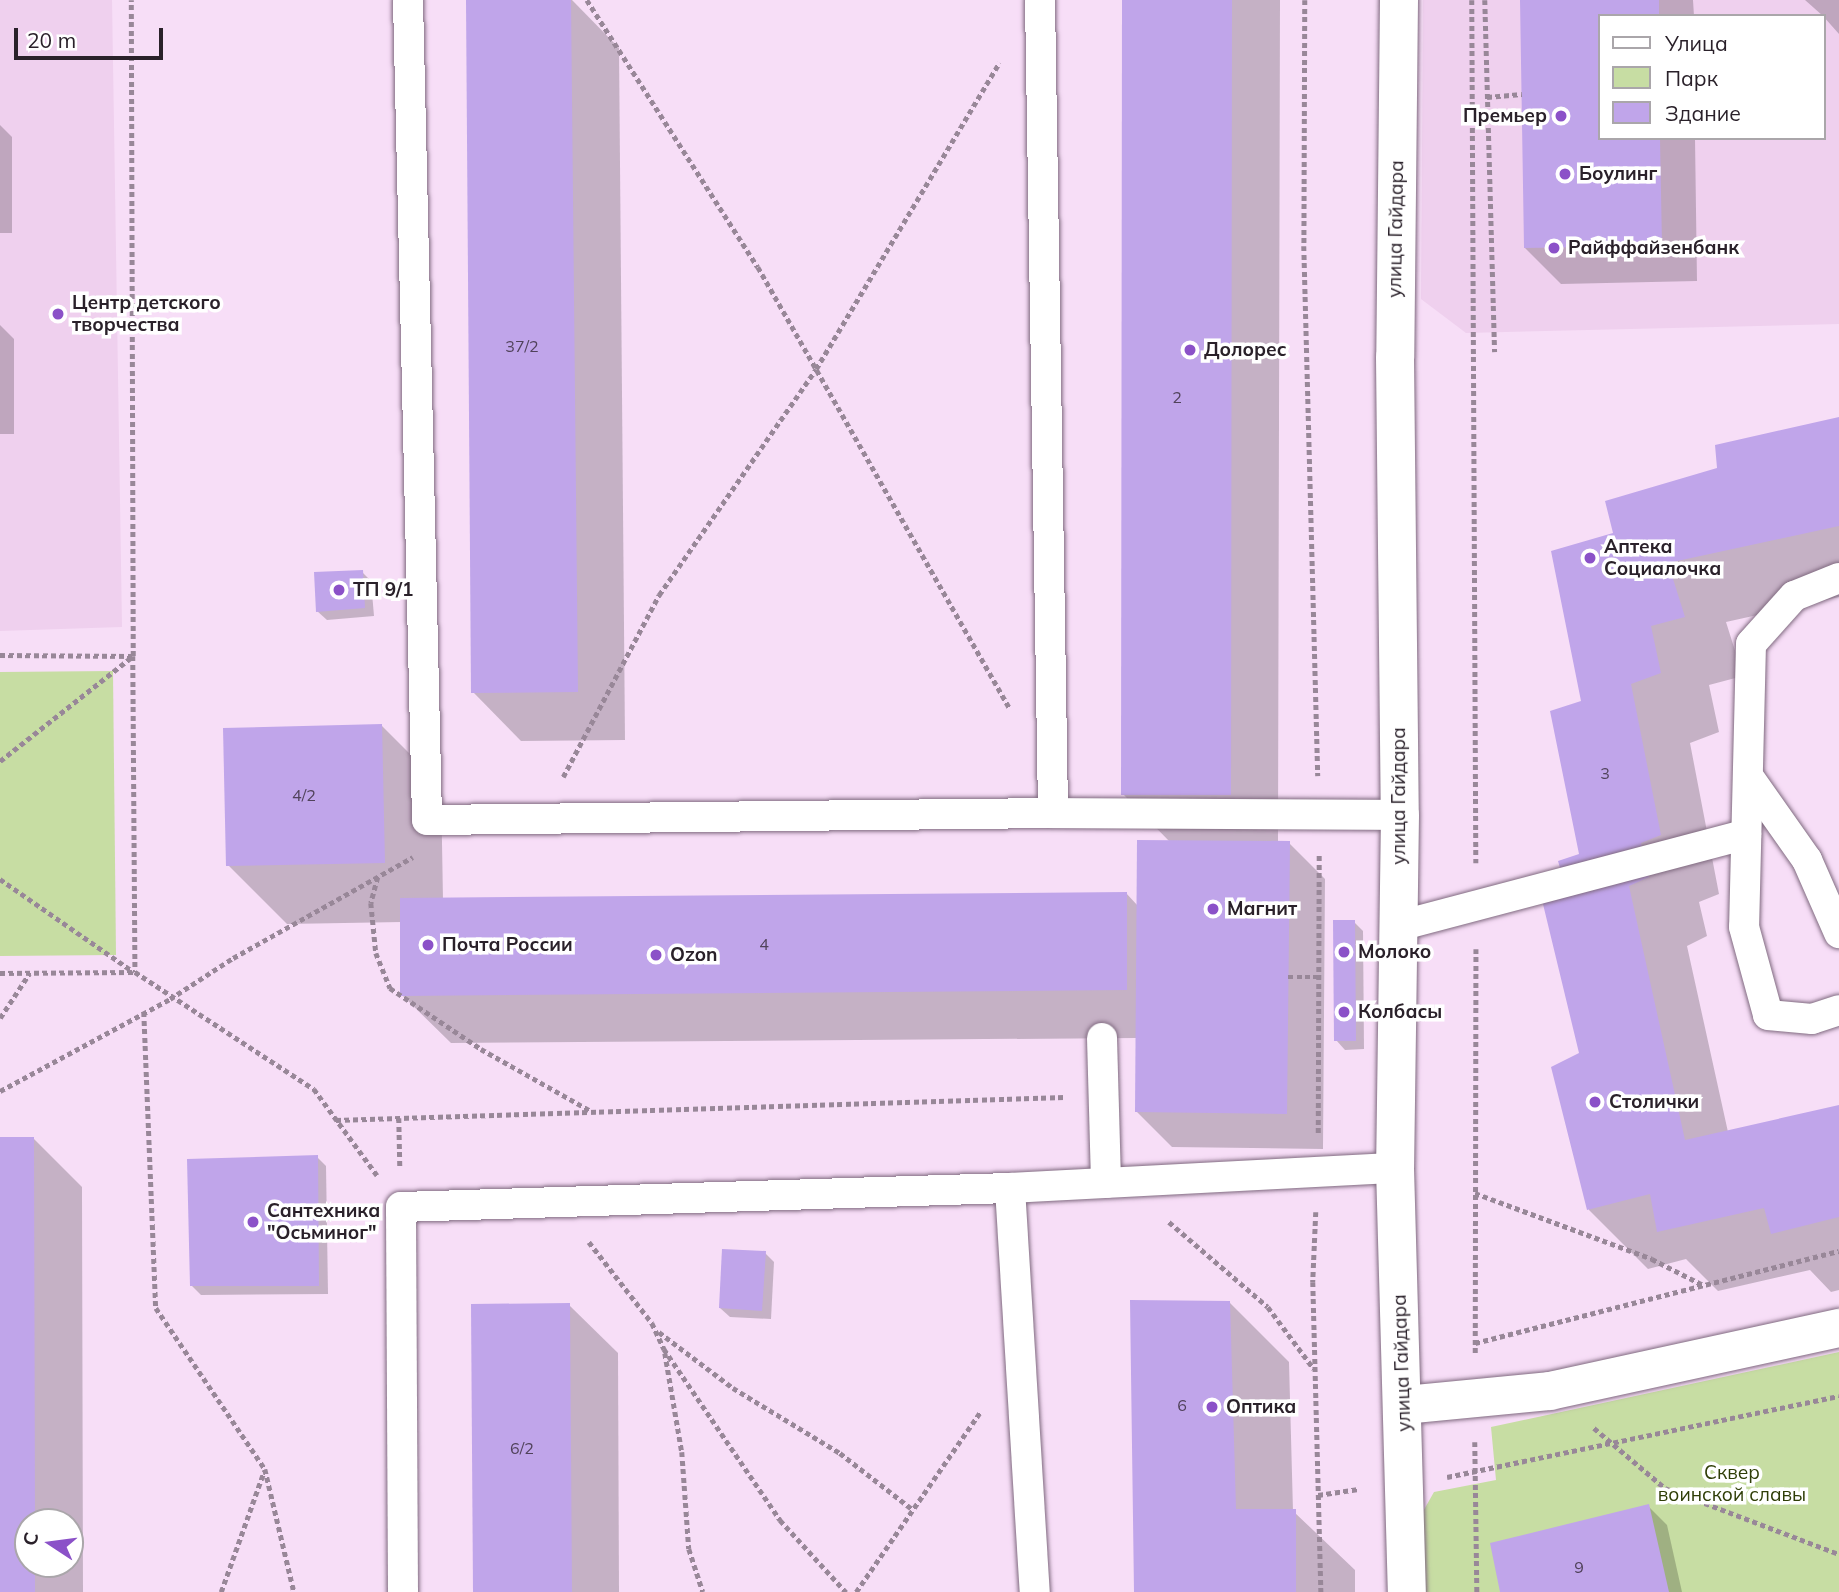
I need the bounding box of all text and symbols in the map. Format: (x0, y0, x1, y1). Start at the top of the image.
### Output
scale bar (18, 14, 166, 58)
legend (1598, 14, 1825, 140)
text: 20 m (27, 27, 76, 53)
text: Улица (1665, 30, 1728, 56)
text: Парк (1665, 65, 1718, 91)
text: Здание (1665, 100, 1741, 126)
place label: Премьер (1463, 105, 1547, 127)
marker: Премьер (1553, 108, 1569, 124)
street label: улица Гайдара (1383, 160, 1409, 298)
place label: Боулинг (1579, 163, 1657, 185)
marker: Боулинг (1557, 166, 1573, 182)
place label: Райффайзенбанк (1568, 237, 1739, 259)
marker: Райффайзенбанк (1546, 240, 1562, 256)
place label: Центр детского творчества (72, 292, 221, 336)
marker: Центр детского творчества (50, 306, 66, 322)
house number: 37/2 (505, 336, 539, 356)
place label: Долорес (1204, 339, 1287, 361)
marker: Долорес (1182, 342, 1198, 358)
house number: 2 (1172, 387, 1182, 407)
place label: Аптека Социалочка (1604, 536, 1721, 580)
marker: Аптека Социалочка (1582, 550, 1598, 566)
place label: ТП 9/1 (353, 579, 413, 601)
marker: ТП 9/1 (331, 582, 347, 598)
street label: улица Гайдара (1388, 727, 1410, 865)
house number: 3 (1600, 763, 1610, 783)
house number: 4/2 (292, 785, 316, 805)
place label: Магнит (1227, 898, 1297, 920)
marker: Магнит (1205, 901, 1221, 917)
place label: Почта России (442, 934, 573, 956)
house number: 4 (759, 934, 769, 954)
marker: Почта России (420, 937, 436, 953)
place label: Молоко (1358, 941, 1431, 963)
place label: Ozon (670, 944, 717, 966)
marker: Молоко (1336, 944, 1352, 960)
marker: Ozon (648, 947, 664, 963)
place label: Колбасы (1358, 1001, 1442, 1023)
marker: Колбасы (1336, 1004, 1352, 1020)
place label: Столички (1609, 1091, 1699, 1113)
marker: Столички (1587, 1094, 1603, 1110)
place label: Сантехника "Осьминог" (267, 1200, 380, 1244)
marker: Сантехника "Осьминог" (245, 1214, 261, 1230)
street label: улица Гайдара (1388, 1294, 1416, 1432)
house number: 6 (1177, 1395, 1187, 1415)
place label: Оптика (1226, 1396, 1296, 1418)
marker: Оптика (1204, 1399, 1220, 1415)
house number: 6/2 (510, 1438, 534, 1458)
park label: Сквер воинской славы (1658, 1462, 1806, 1506)
north arrow (14, 1508, 84, 1578)
text: С (17, 1530, 44, 1548)
house number: 9 (1574, 1557, 1584, 1577)

